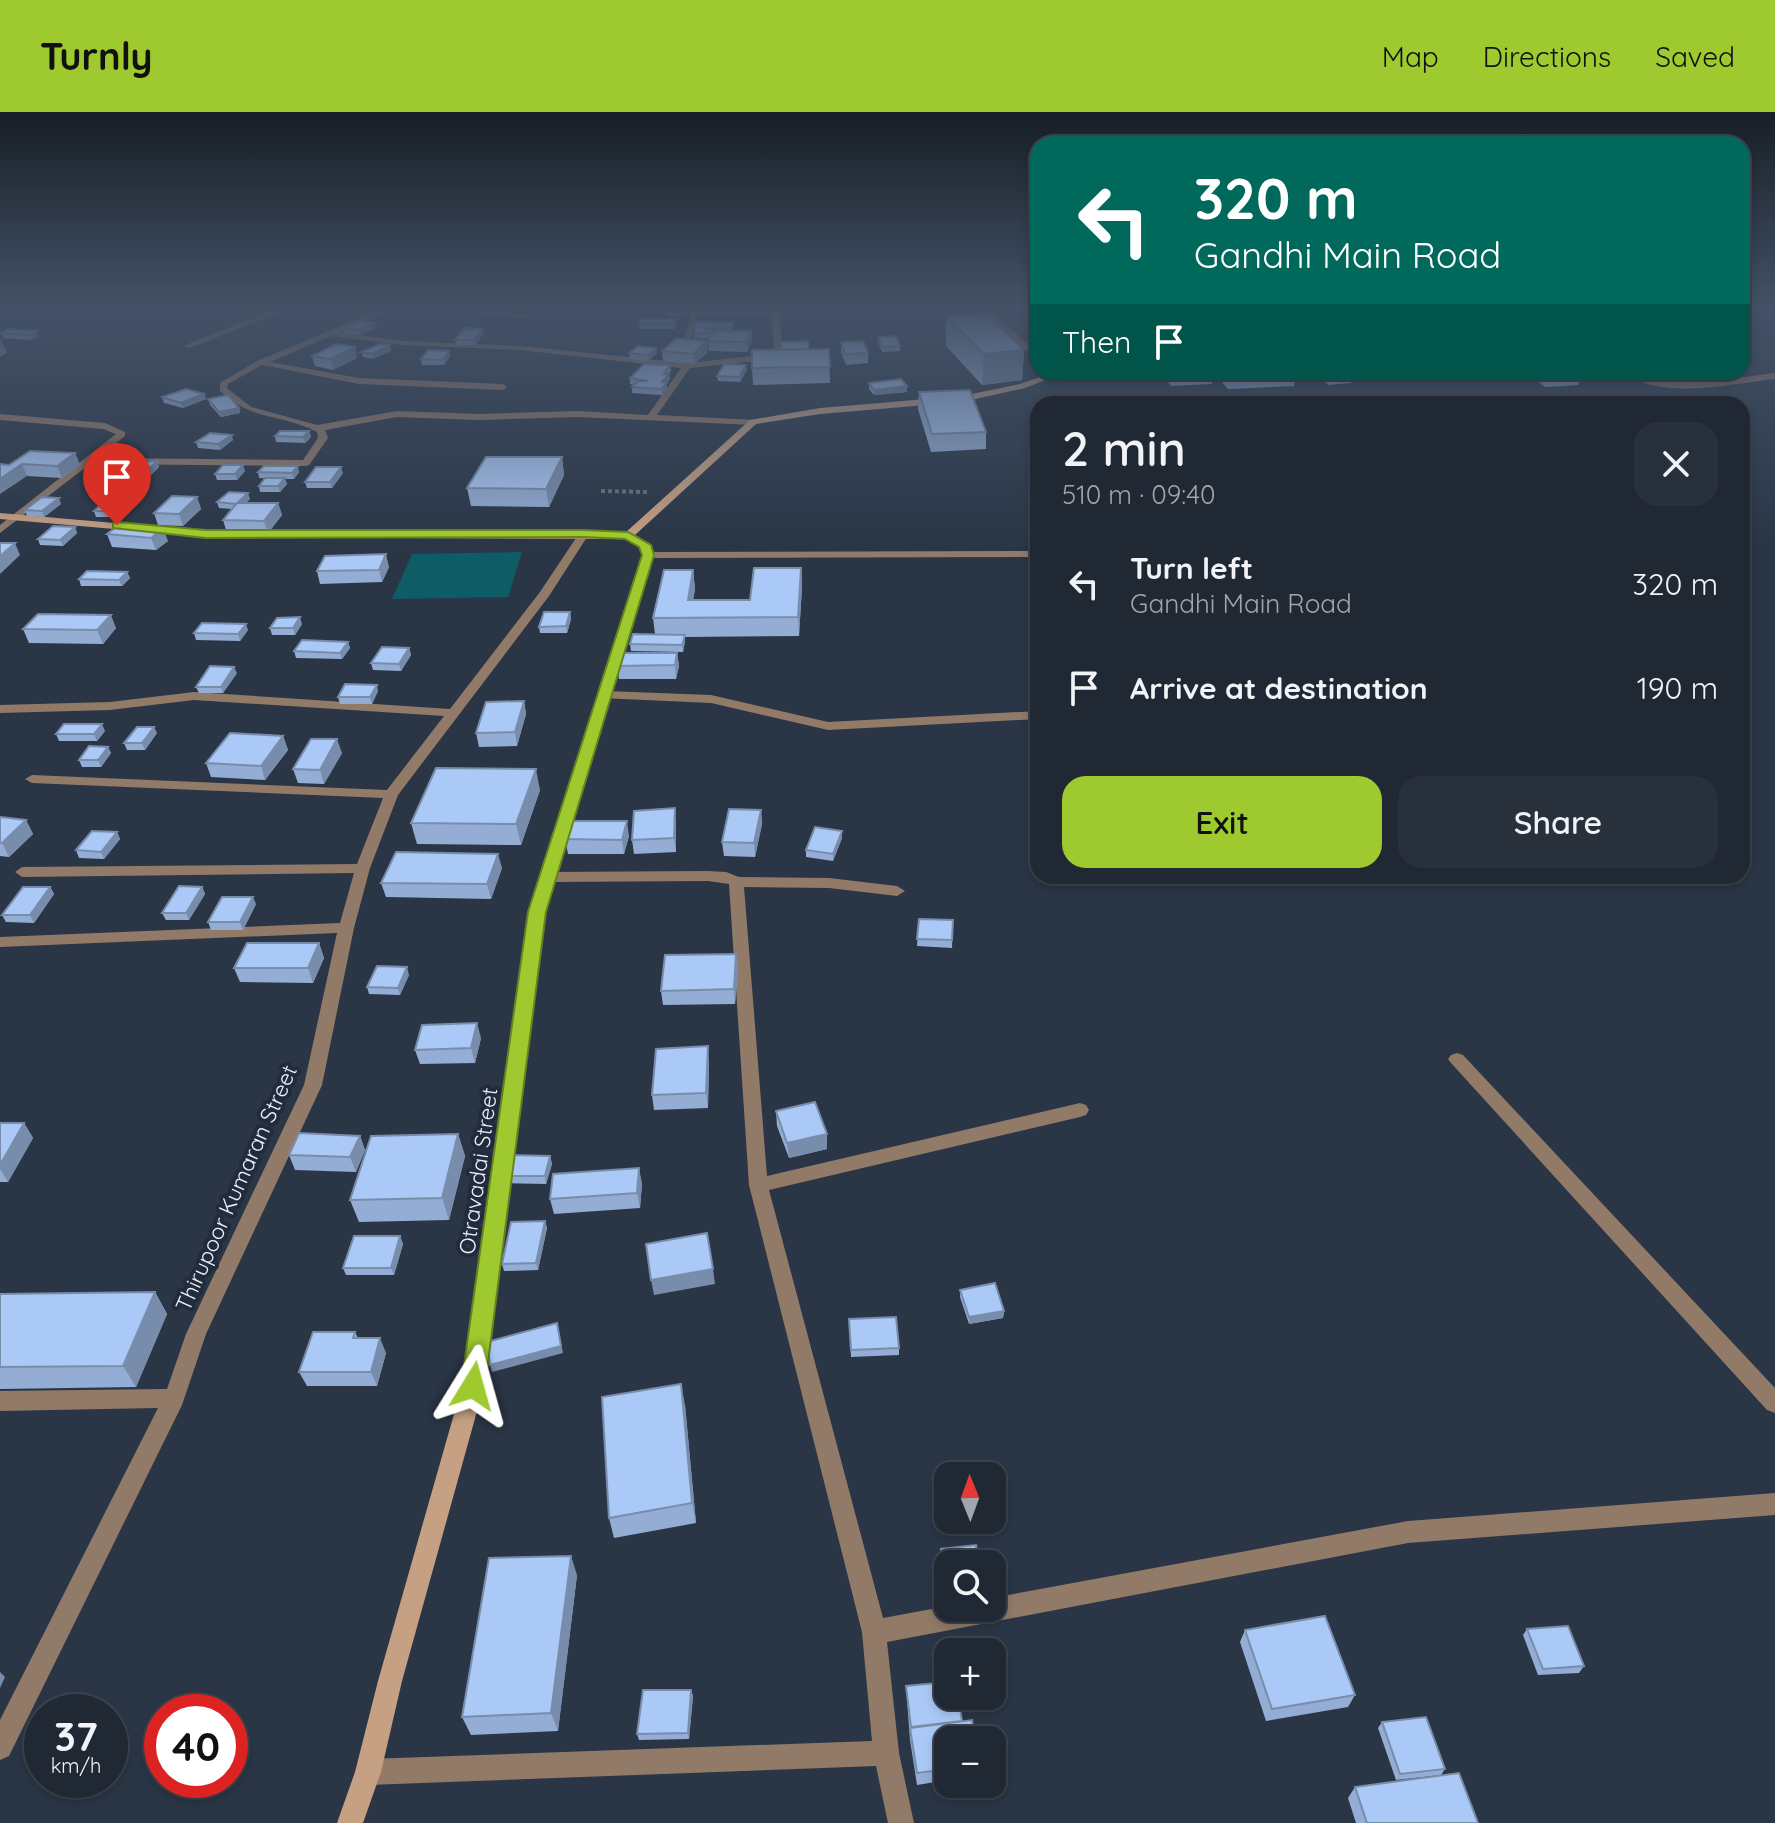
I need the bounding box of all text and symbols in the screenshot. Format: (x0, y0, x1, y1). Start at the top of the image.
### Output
text: Turnly (40, 32, 153, 80)
text: Map (1382, 39, 1439, 74)
text: Directions (1483, 39, 1611, 74)
text: Saved (1655, 39, 1735, 74)
text: 320 m (1194, 163, 1358, 233)
icon: left (1062, 168, 1166, 272)
text: Gandhi Main Road (1194, 232, 1501, 277)
icon: arrive (1147, 320, 1191, 364)
text: Then (1062, 323, 1131, 361)
text: 2 min (1062, 418, 1186, 478)
button: close (1634, 422, 1718, 506)
pin (83, 443, 151, 525)
icon: arrive (95, 455, 139, 499)
text: 510 m · 09:40 (1062, 478, 1215, 511)
text: Turn left (1130, 549, 1253, 587)
icon: left (1062, 562, 1106, 606)
text: 320 m (1632, 565, 1718, 603)
text: Gandhi Main Road (1130, 587, 1352, 620)
icon: arrive (1062, 666, 1106, 710)
text: Arrive at destination (1130, 669, 1428, 707)
text: 190 m (1637, 669, 1718, 707)
button: Exit (1062, 776, 1382, 868)
button: Share (1398, 776, 1718, 868)
street label: Thirupoor Kumaran Street (169, 1060, 303, 1316)
street label: Otravadai Street (452, 1086, 504, 1256)
position arrow (431, 1344, 515, 1428)
north arrow (934, 1462, 1006, 1534)
map controls (934, 1462, 1006, 1798)
button: search (934, 1550, 1006, 1622)
button: + (934, 1638, 1006, 1710)
speed limit sign: 40 (144, 1694, 248, 1798)
text: 37 (54, 1711, 98, 1761)
button: − (934, 1726, 1006, 1798)
text: km/h (51, 1753, 101, 1778)

